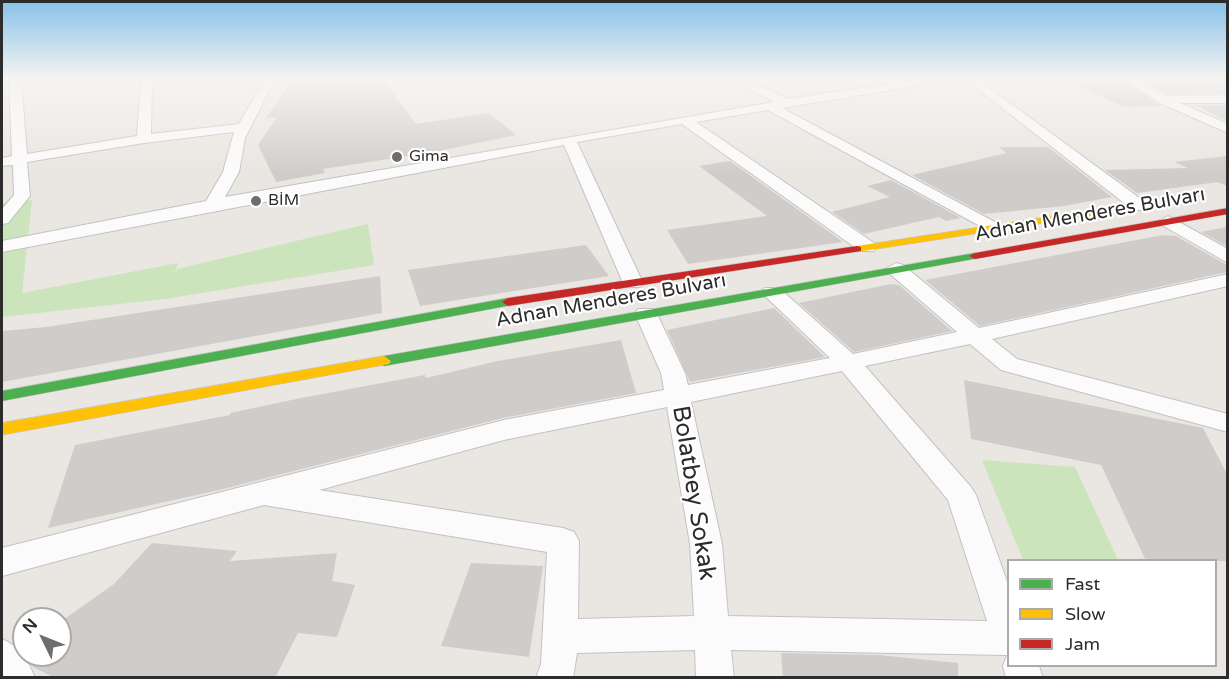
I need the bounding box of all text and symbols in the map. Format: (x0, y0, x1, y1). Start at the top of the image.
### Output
place label: Gima (409, 147, 449, 167)
marker: Gima (390, 150, 404, 164)
street label: Adnan Menderes Bulvarı (973, 183, 1207, 247)
place label: BİM (268, 191, 299, 211)
marker: BİM (249, 194, 263, 208)
street label: Adnan Menderes Bulvarı (494, 269, 728, 333)
street label: Bolatbey Sokak (665, 404, 721, 582)
legend (1007, 559, 1217, 667)
text: Fast (1065, 573, 1100, 595)
text: Slow (1065, 603, 1106, 625)
north arrow (12, 607, 72, 667)
text: N (19, 615, 42, 638)
text: Jam (1065, 633, 1100, 655)

